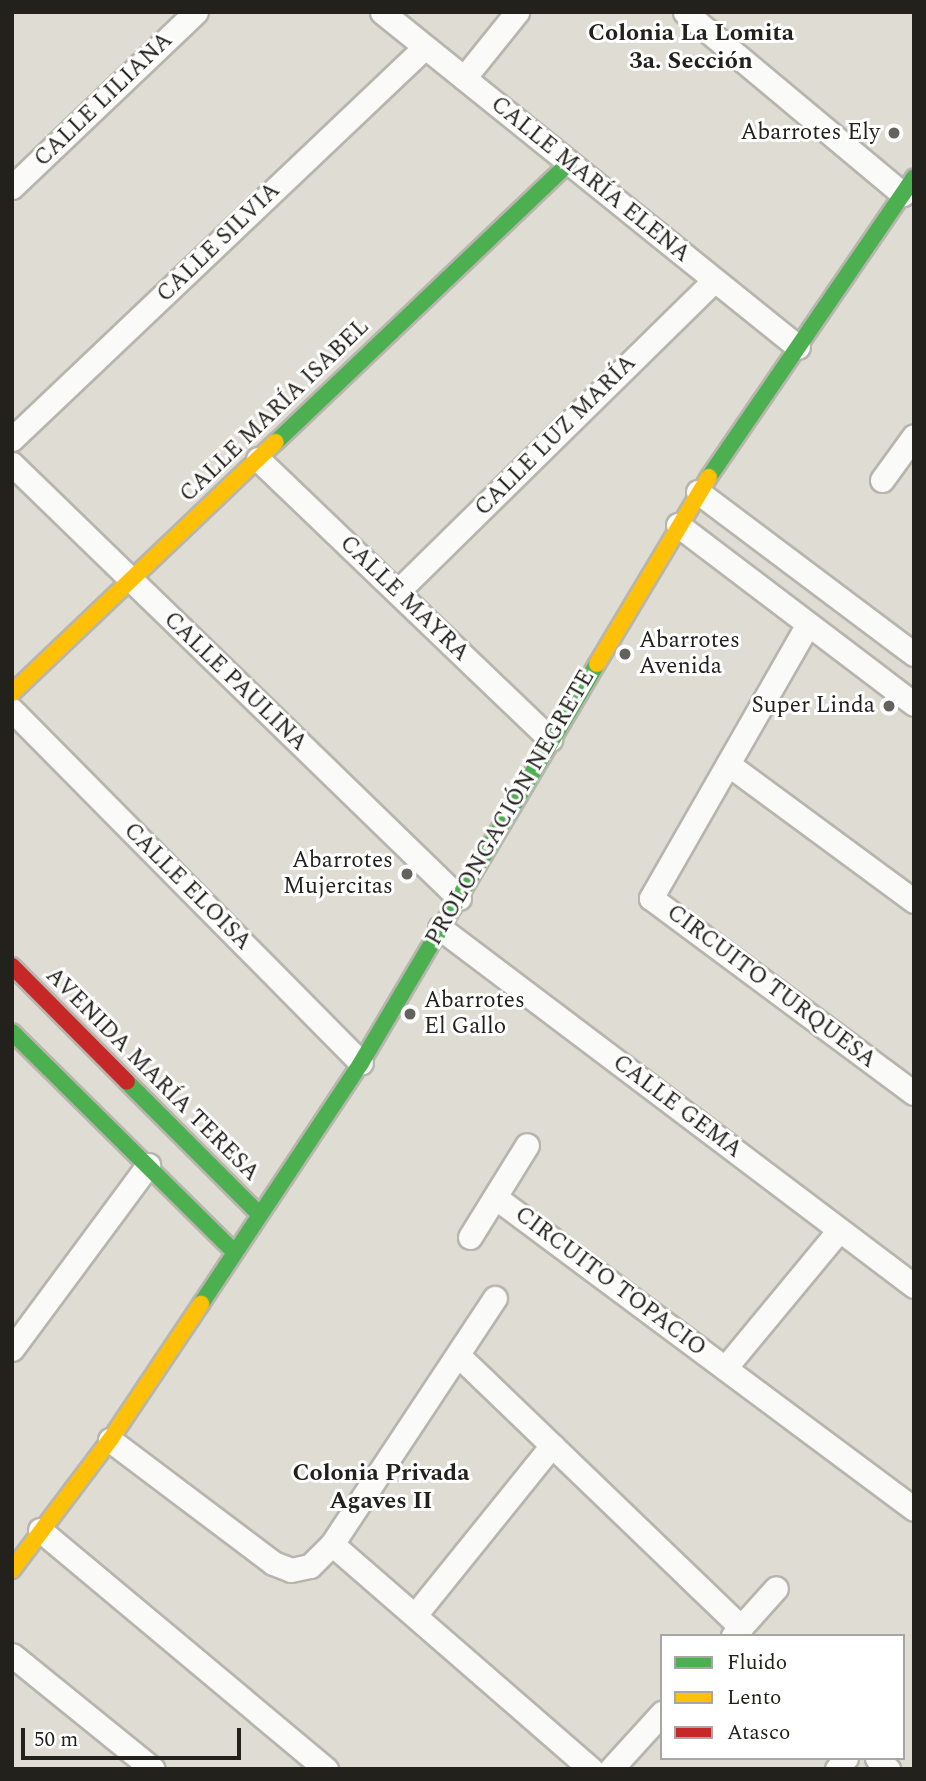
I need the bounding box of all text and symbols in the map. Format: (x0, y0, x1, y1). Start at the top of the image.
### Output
district label: Colonia La Lomita 3a. Sección (588, 20, 794, 76)
street label: CALLE LILIANA (29, 27, 179, 173)
street label: CALLE MARÍA ELENA (485, 91, 695, 269)
place label: Abarrotes Ely (741, 119, 880, 147)
marker: Abarrotes Ely (886, 125, 902, 141)
street label: CALLE SILVIA (152, 177, 286, 309)
street label: CALLE MARÍA ISABEL (175, 313, 375, 509)
street label: CALLE LUZ MARÍA (470, 350, 642, 522)
street label: CALLE MAYRA (334, 530, 474, 668)
street label: CALLE PAULINA (157, 606, 313, 758)
place label: Abarrotes Avenida (639, 627, 740, 681)
marker: Abarrotes Avenida (617, 646, 633, 662)
street label: PROLONGACIÓN NEGRETE (421, 665, 601, 951)
place label: Super Linda (751, 692, 875, 720)
marker: Super Linda (881, 698, 897, 714)
street label: CALLE ELOISA (117, 817, 257, 957)
place label: Abarrotes Mujercitas (283, 847, 393, 901)
marker: Abarrotes Mujercitas (399, 866, 415, 882)
street label: CIRCUITO TURQUESA (661, 899, 881, 1075)
street label: AVENIDA MARÍA TERESA (39, 962, 265, 1188)
place label: Abarrotes El Gallo (424, 987, 525, 1041)
marker: Abarrotes El Gallo (402, 1006, 418, 1022)
street label: CALLE GEMA (607, 1049, 747, 1165)
street label: CIRCUITO TOPACIO (509, 1201, 711, 1363)
district label: Colonia Privada Agaves II (292, 1460, 470, 1516)
legend (660, 1634, 905, 1760)
text: Fluido (727, 1647, 787, 1679)
text: Lento (727, 1682, 781, 1714)
scale bar (24, 1714, 245, 1758)
text: Atasco (727, 1717, 790, 1749)
text: 50 m (34, 1724, 78, 1756)

